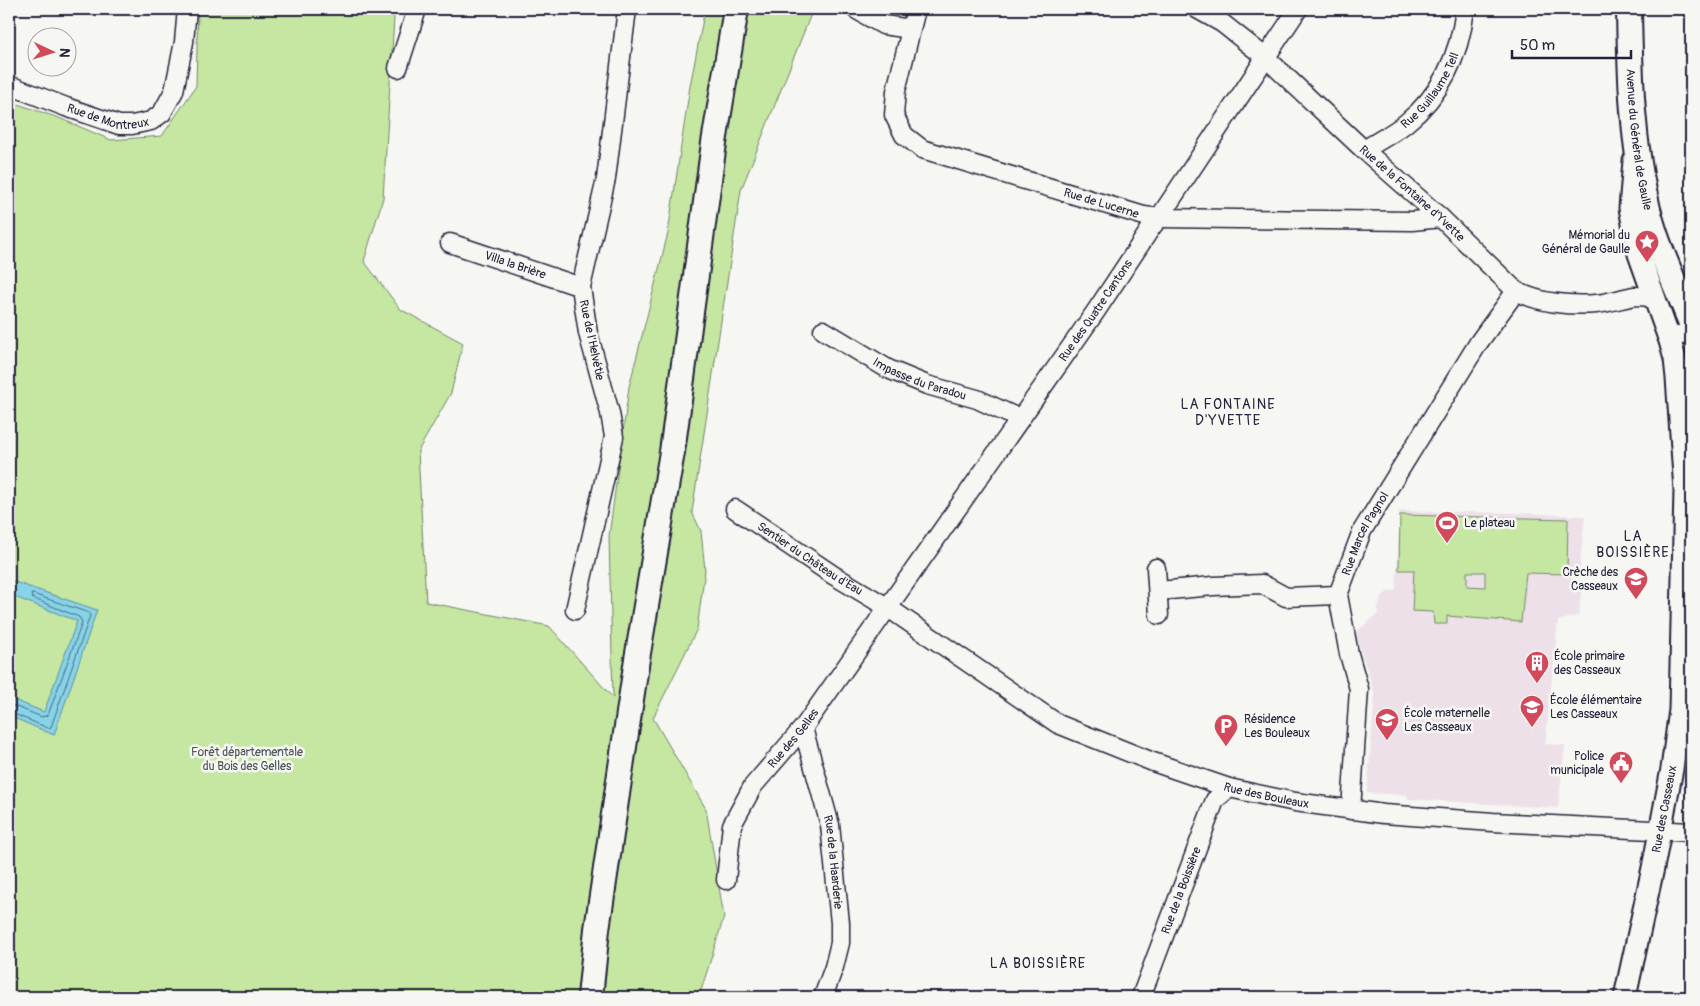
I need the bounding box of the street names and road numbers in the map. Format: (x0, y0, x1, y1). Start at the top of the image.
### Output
street label: Rue Guillaume Tell (1398, 50, 1463, 132)
street label: Avenue du Général de Gaulle (1623, 68, 1655, 212)
street label: Rue de Montreux (65, 101, 151, 133)
street label: Rue de la Fontaine d’Yvette (1356, 142, 1468, 245)
street label: Rue de Lucerne (1062, 185, 1141, 222)
street label: Villa la Brière (483, 248, 548, 283)
street label: Rue des Quatre Cantons (1056, 256, 1136, 365)
street label: Rue de l'Helvétie (576, 299, 607, 382)
street label: Impasse du Paradou (870, 355, 968, 404)
street label: Rue Marcel Pagnol (1339, 489, 1392, 578)
street label: Sentier du Château d'Eau (754, 519, 865, 599)
street label: Rue des Gelles (765, 705, 823, 771)
street label: Rue des Casseaux (1649, 765, 1680, 854)
street label: Rue des Bouleaux (1221, 780, 1310, 812)
street label: Rue de la Haarderie (820, 814, 846, 910)
street label: Rue de la Boissière (1158, 845, 1205, 936)

